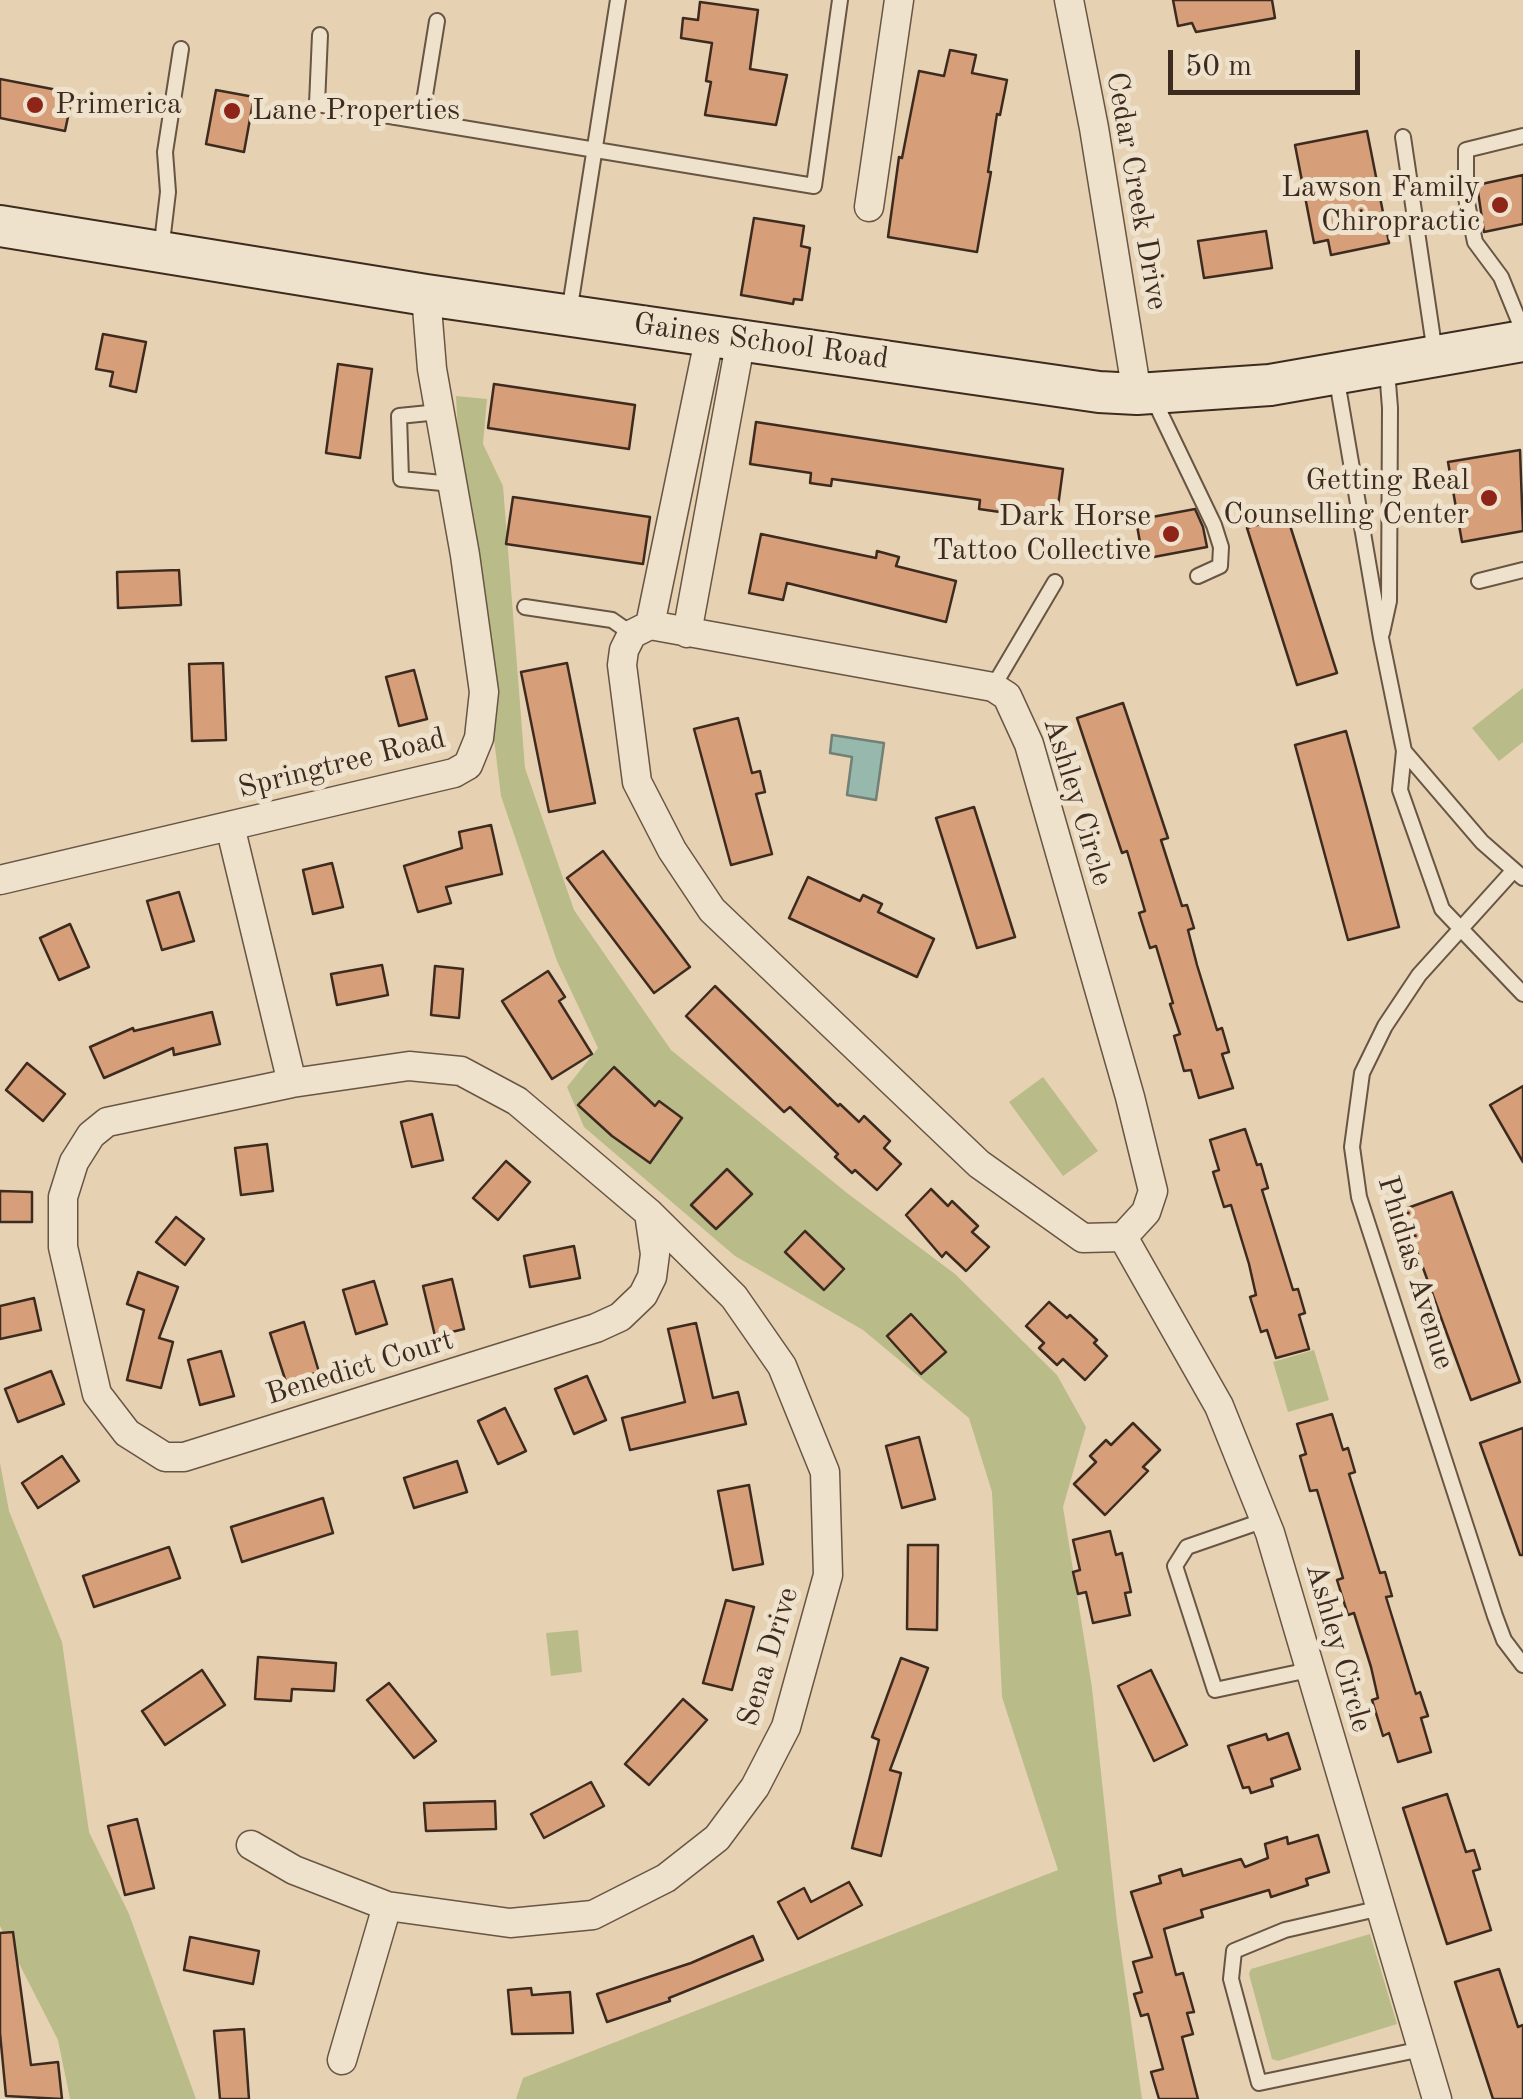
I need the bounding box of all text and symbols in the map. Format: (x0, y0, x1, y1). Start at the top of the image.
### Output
scale bar (1173, 30, 1366, 92)
text: 50 m (1185, 52, 1252, 82)
street label: Cedar Creek Drive (1097, 69, 1175, 313)
place label: Primerica (55, 87, 182, 123)
place label: Lane Properties (252, 93, 460, 129)
marker: Primerica (24, 94, 46, 116)
marker: Lane Properties (221, 100, 243, 122)
place label: Lawson Family Chiropractic (1281, 170, 1480, 240)
marker: Lawson Family Chiropractic (1489, 194, 1511, 216)
street label: Gaines School Road (631, 306, 891, 378)
place label: Getting Real Counselling Center (1223, 463, 1469, 534)
marker: Getting Real Counselling Center (1478, 487, 1500, 509)
place label: Dark Horse Tattoo Collective (932, 499, 1151, 570)
marker: Dark Horse Tattoo Collective (1160, 523, 1182, 545)
street label: Ashley Circle (1034, 714, 1120, 890)
street label: Springtree Road (235, 721, 449, 807)
street label: Phidias Avenue (1369, 1172, 1461, 1374)
street label: Benedict Court (262, 1322, 458, 1414)
street label: Ashley Circle (1297, 1559, 1379, 1737)
street label: Sena Drive (731, 1583, 807, 1731)

